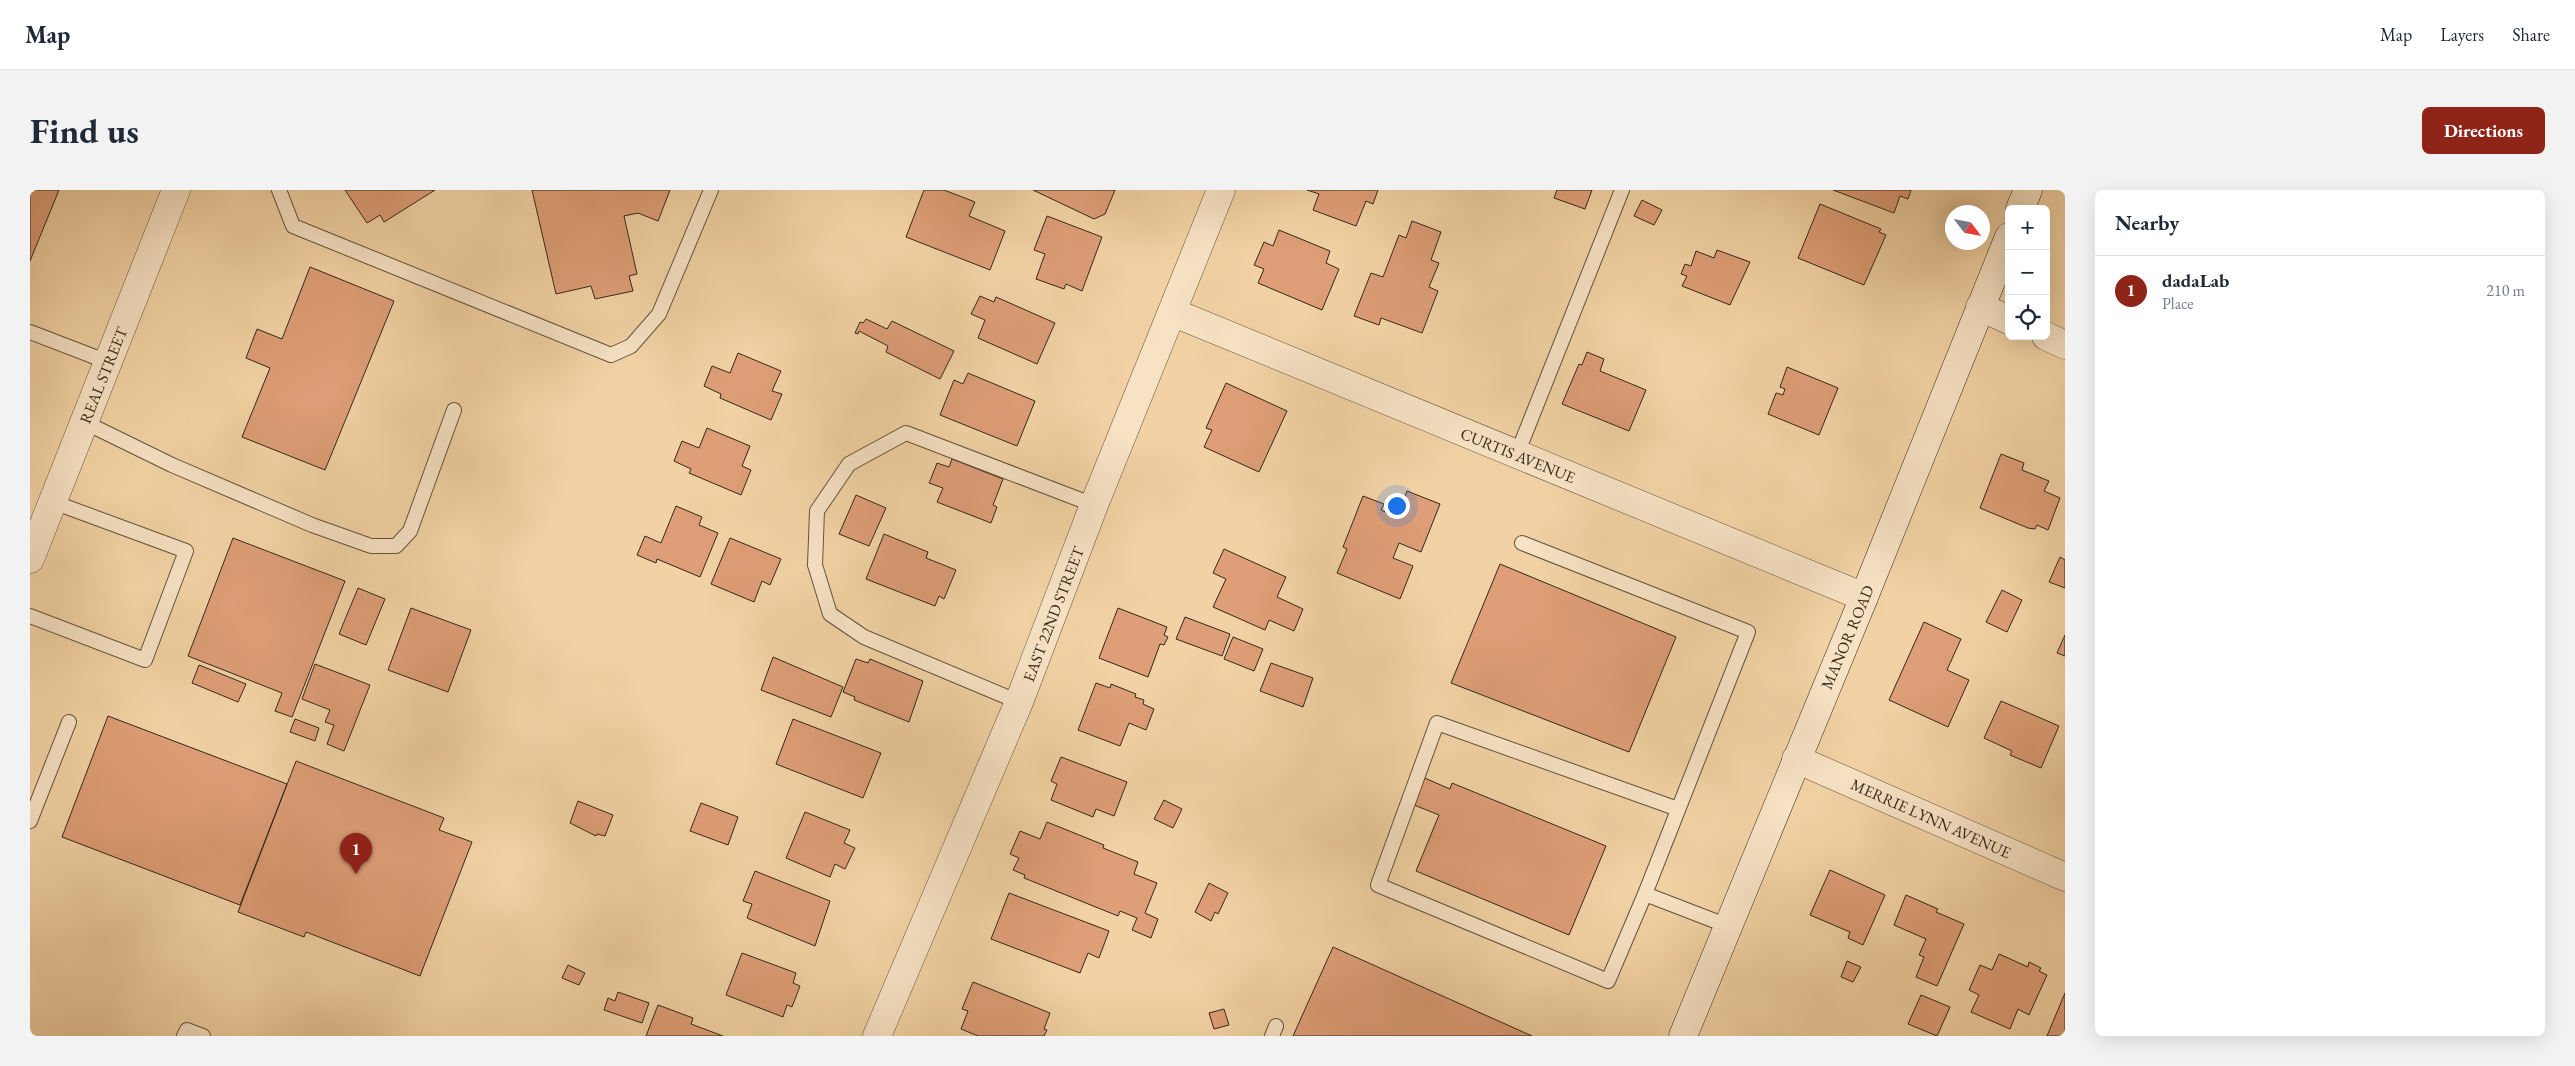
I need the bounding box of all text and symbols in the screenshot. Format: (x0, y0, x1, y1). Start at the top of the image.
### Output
text: Map (25, 19, 70, 50)
text: Map (2380, 23, 2412, 46)
text: Layers (2440, 23, 2484, 46)
text: Share (2512, 23, 2550, 46)
button: Directions (2422, 107, 2545, 154)
text: Find us (30, 108, 139, 153)
north arrow (1945, 205, 1990, 250)
map controls (2005, 205, 2050, 340)
button: + (2005, 205, 2050, 250)
text: Nearby (2115, 209, 2179, 236)
button: − (2005, 250, 2050, 295)
text: dadaLab (2162, 268, 2229, 293)
text: 1 (2127, 280, 2135, 301)
text: 210 m (2486, 280, 2525, 301)
text: Place (2162, 293, 2194, 314)
button: locate (2005, 295, 2050, 340)
street label: REAL STREET (75, 324, 132, 427)
street label: CURTIS AVENUE (1457, 423, 1578, 488)
your location (1384, 493, 1410, 519)
street label: EAST 22ND STREET (1018, 543, 1089, 685)
street label: MANOR ROAD (1816, 582, 1879, 693)
street label: MERRIE LYNN AVENUE (1847, 774, 2014, 863)
pin: 1 (340, 833, 372, 874)

